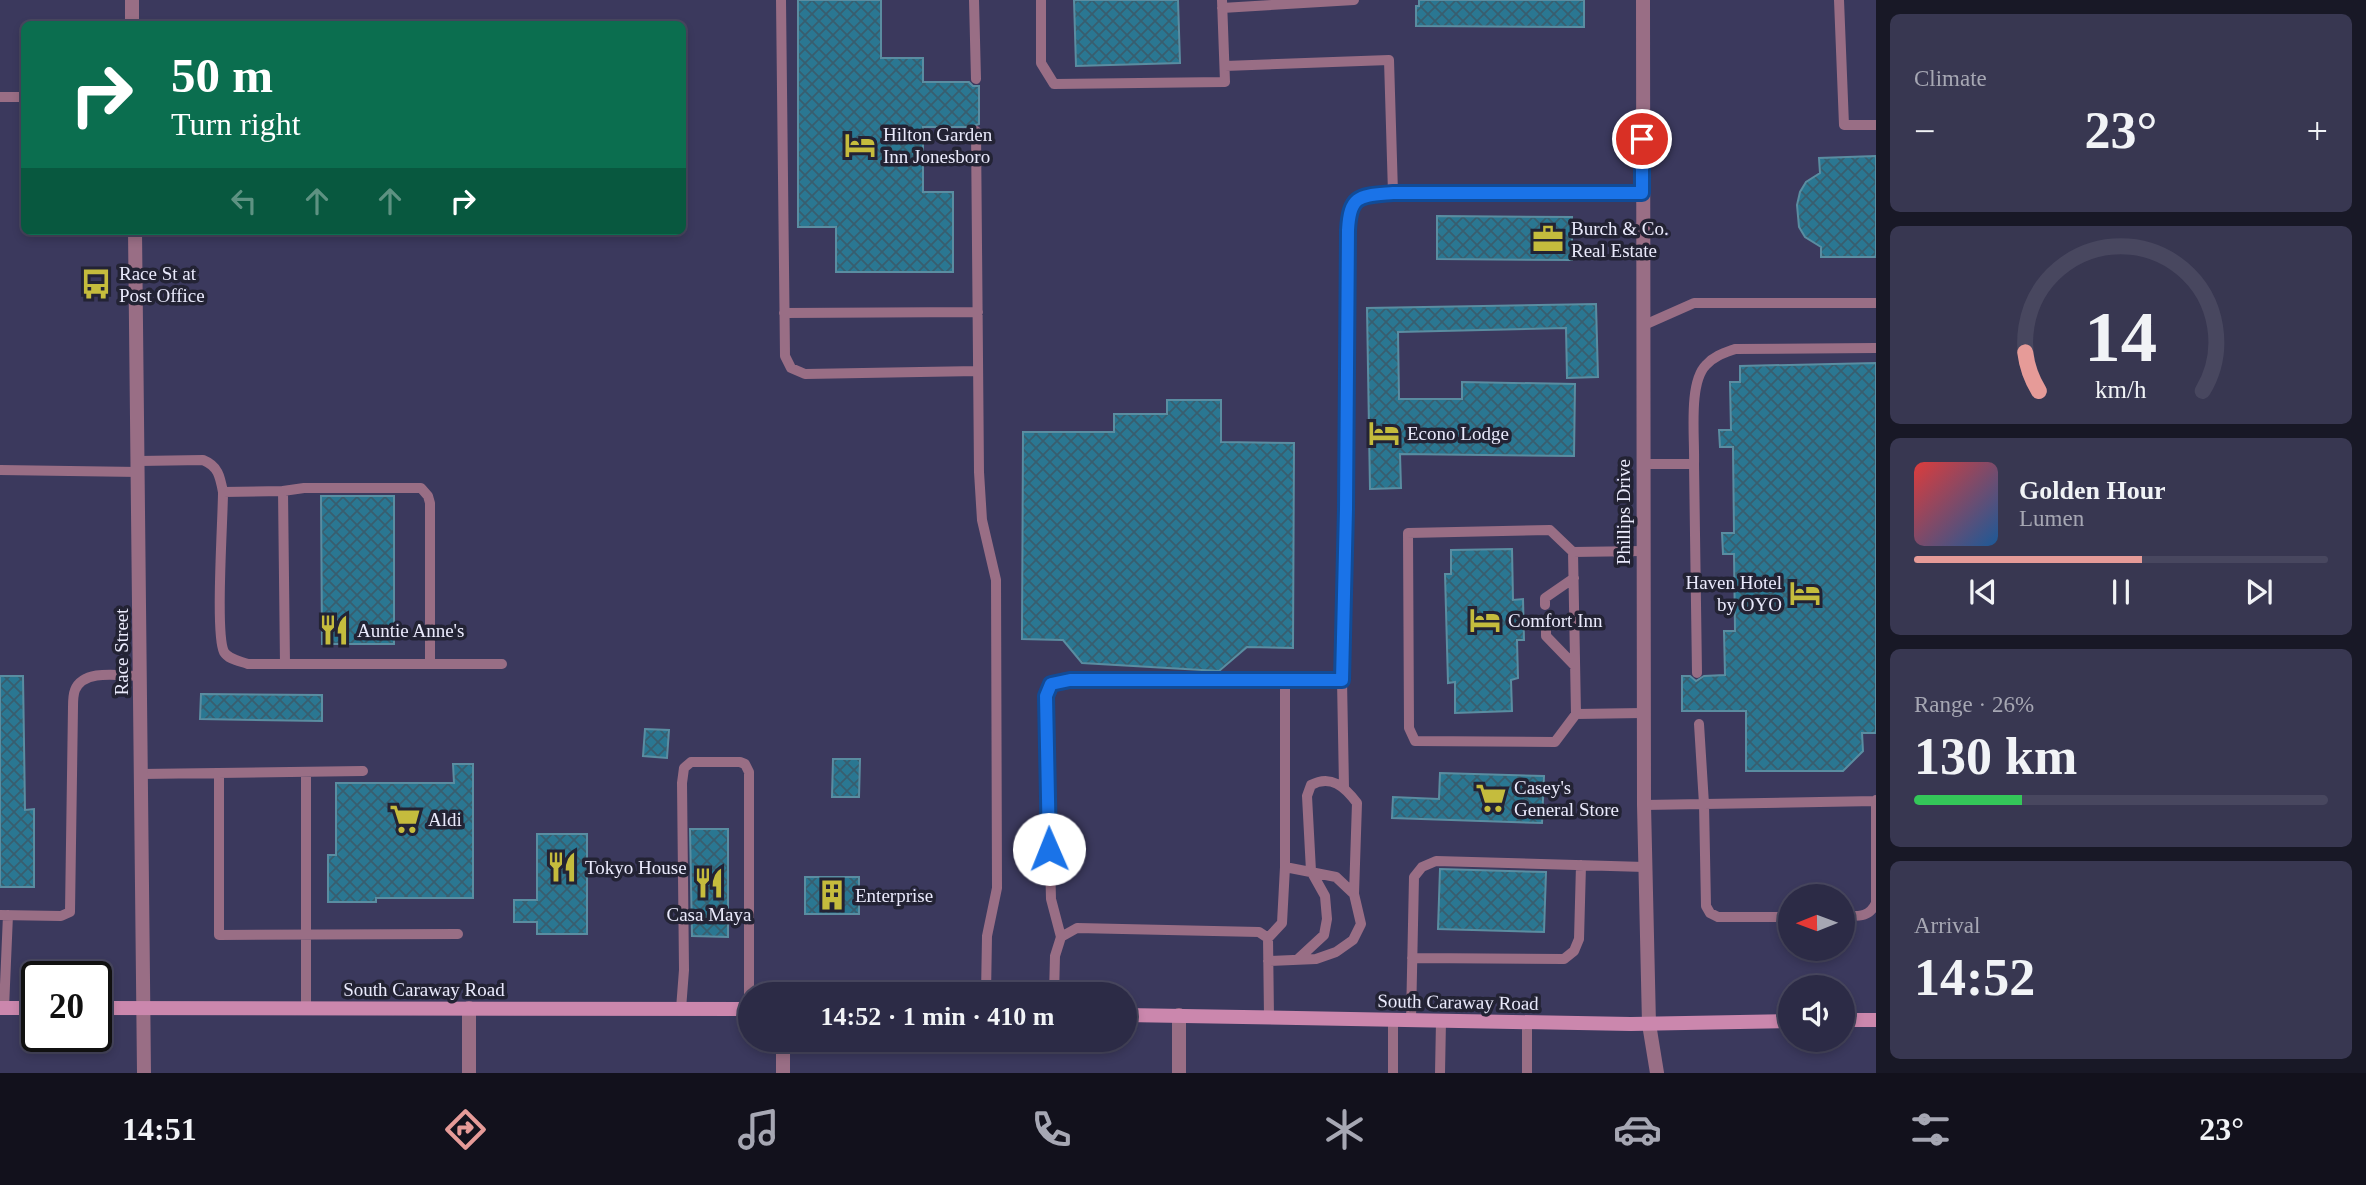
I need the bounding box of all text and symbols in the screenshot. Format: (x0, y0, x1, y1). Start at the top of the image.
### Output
text: 50 m (171, 48, 273, 103)
icon: right (56, 49, 147, 140)
text: Climate (1914, 66, 1987, 91)
text: 23° (2085, 102, 2157, 159)
text: Turn right (171, 106, 301, 142)
pin (1612, 109, 1672, 169)
text: − (1914, 110, 1935, 152)
text: + (2307, 110, 2328, 152)
icon: arrive (1623, 120, 1661, 158)
place label: Hilton Garden Inn Jonesboro (883, 124, 993, 167)
hotel icon: Hilton Garden Inn Jonesboro (843, 128, 877, 162)
icon: left (225, 182, 263, 220)
icon: ahead (298, 182, 336, 220)
icon: ahead (371, 182, 409, 220)
icon: right (444, 182, 482, 220)
place label: Burch & Co. Real Estate (1571, 218, 1669, 261)
office icon: Burch & Co. Real Estate (1531, 222, 1565, 256)
place label: Race St at Post Office (119, 263, 205, 306)
bus stop icon: Race St at Post Office (79, 267, 113, 301)
text: 14 (2085, 296, 2157, 377)
text: km/h (2095, 375, 2147, 402)
hotel icon: Econo Lodge (1367, 416, 1401, 450)
place label: Econo Lodge (1407, 423, 1509, 444)
street label: Phillips Drive (1613, 459, 1634, 565)
text: Golden Hour (2019, 476, 2166, 505)
text: Lumen (2019, 506, 2084, 531)
place label: Haven Hotel by OYO (1685, 572, 1782, 615)
icon: previous (1964, 573, 2002, 611)
icon: pause (2102, 573, 2140, 611)
icon: next (2240, 573, 2278, 611)
hotel icon: Haven Hotel by OYO (1788, 576, 1822, 610)
hotel icon: Comfort Inn (1468, 603, 1502, 637)
street label: Race Street (111, 608, 132, 696)
place label: Comfort Inn (1508, 610, 1603, 631)
restaurant icon: Auntie Anne's (317, 613, 351, 647)
place label: Auntie Anne's (357, 620, 464, 641)
text: Range · 26% (1914, 692, 2034, 717)
text: 130 km (1914, 728, 2077, 785)
place label: Casey's General Store (1514, 777, 1619, 820)
supermarket icon: Casey's General Store (1474, 781, 1508, 815)
supermarket icon: Aldi (388, 802, 422, 836)
place label: Aldi (428, 809, 462, 830)
position arrow (1012, 812, 1086, 886)
restaurant icon: Tokyo House (545, 850, 579, 884)
place label: Tokyo House (585, 857, 687, 878)
restaurant icon: Casa Maya (692, 866, 726, 900)
building icon: Enterprise (815, 878, 849, 912)
north arrow (1778, 884, 1855, 961)
map controls (1778, 884, 1855, 1052)
place label: Enterprise (855, 885, 933, 906)
place label: Casa Maya (667, 904, 752, 925)
text: Arrival (1914, 913, 1980, 938)
text: 14:52 (1914, 949, 2035, 1006)
speed limit sign: 20 (21, 961, 112, 1052)
button: sound (1778, 975, 1855, 1052)
street label: South Caraway Road (343, 979, 505, 1000)
street label: South Caraway Road (1377, 990, 1539, 1014)
text: 14:52 · 1 min · 410 m (821, 1002, 1055, 1031)
icon: directions (441, 1105, 490, 1154)
icon: music (734, 1105, 783, 1154)
icon: phone (1027, 1105, 1076, 1154)
icon: climate (1320, 1105, 1369, 1154)
icon: car (1613, 1105, 1662, 1154)
icon: filters (1906, 1105, 1955, 1154)
text: 14:51 (122, 1111, 197, 1147)
text: 23° (2199, 1111, 2244, 1147)

